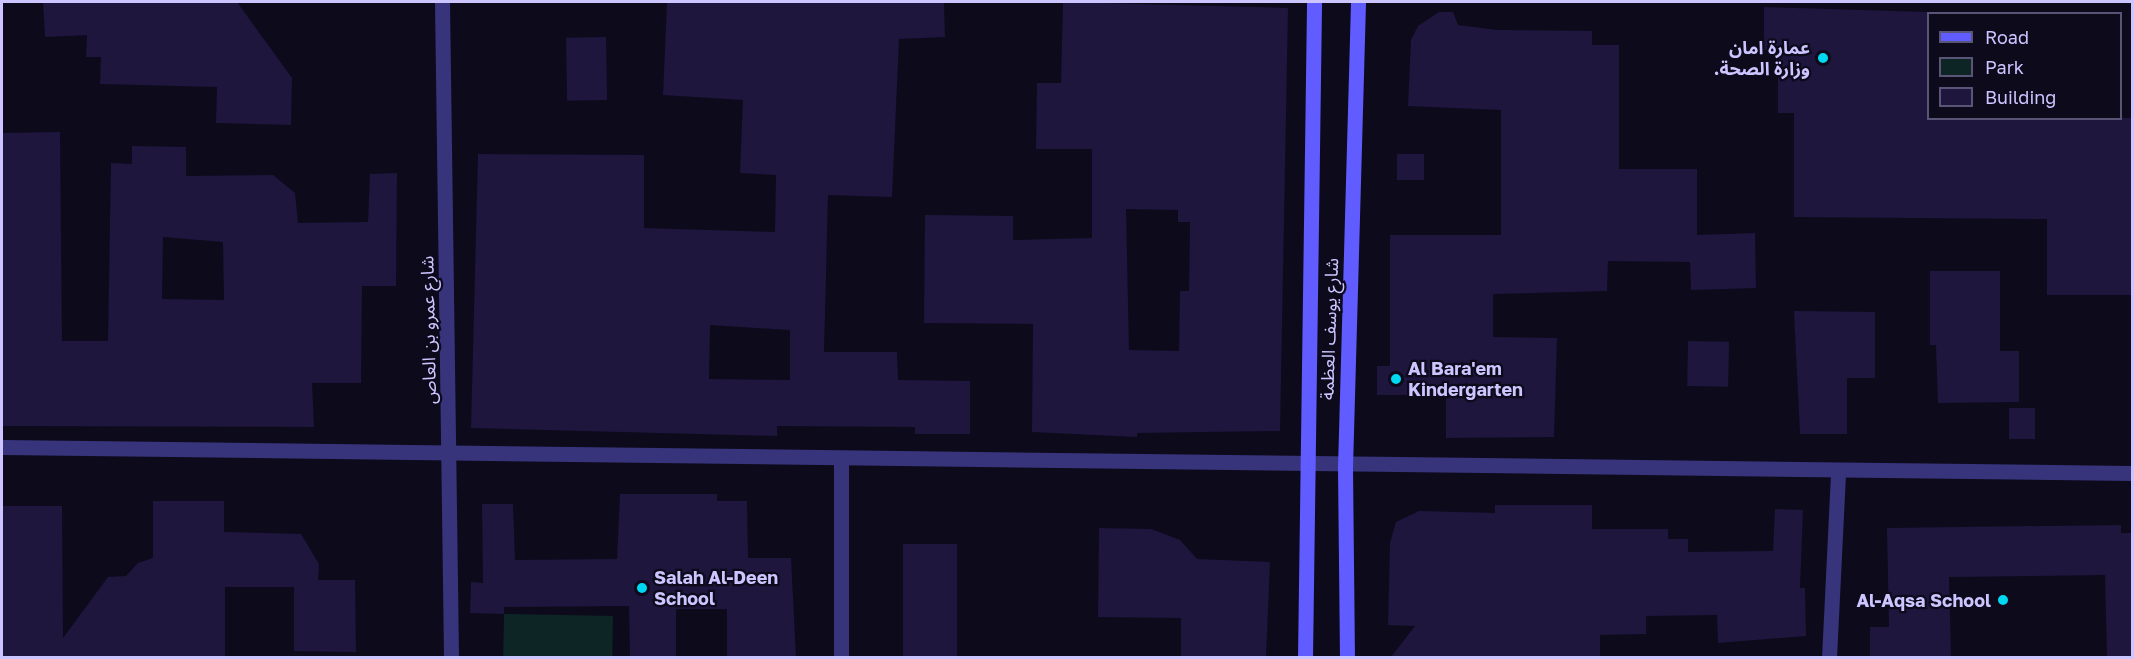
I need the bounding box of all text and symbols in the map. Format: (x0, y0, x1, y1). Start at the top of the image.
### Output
legend (1927, 12, 2122, 120)
text: Road (1985, 26, 2029, 48)
place label: عمارة امان .وزارة الصحة (1714, 37, 1810, 80)
marker: عمارة امان .وزارة الصحة (1814, 49, 1832, 67)
text: Park (1985, 56, 2024, 78)
text: Building (1985, 86, 2056, 108)
street label: شارع عمرو بن العاص (416, 256, 440, 404)
street label: شارع يوسف العظمة (1316, 258, 1342, 400)
place label: Al Bara'em Kindergarten (1408, 358, 1523, 400)
marker: Al Bara'em Kindergarten (1389, 372, 1403, 386)
place label: Salah Al-Deen School (654, 567, 778, 610)
marker: Salah Al-Deen School (635, 581, 649, 595)
place label: Al-Aqsa School (1857, 589, 1991, 611)
marker: Al-Aqsa School (1996, 593, 2010, 607)

